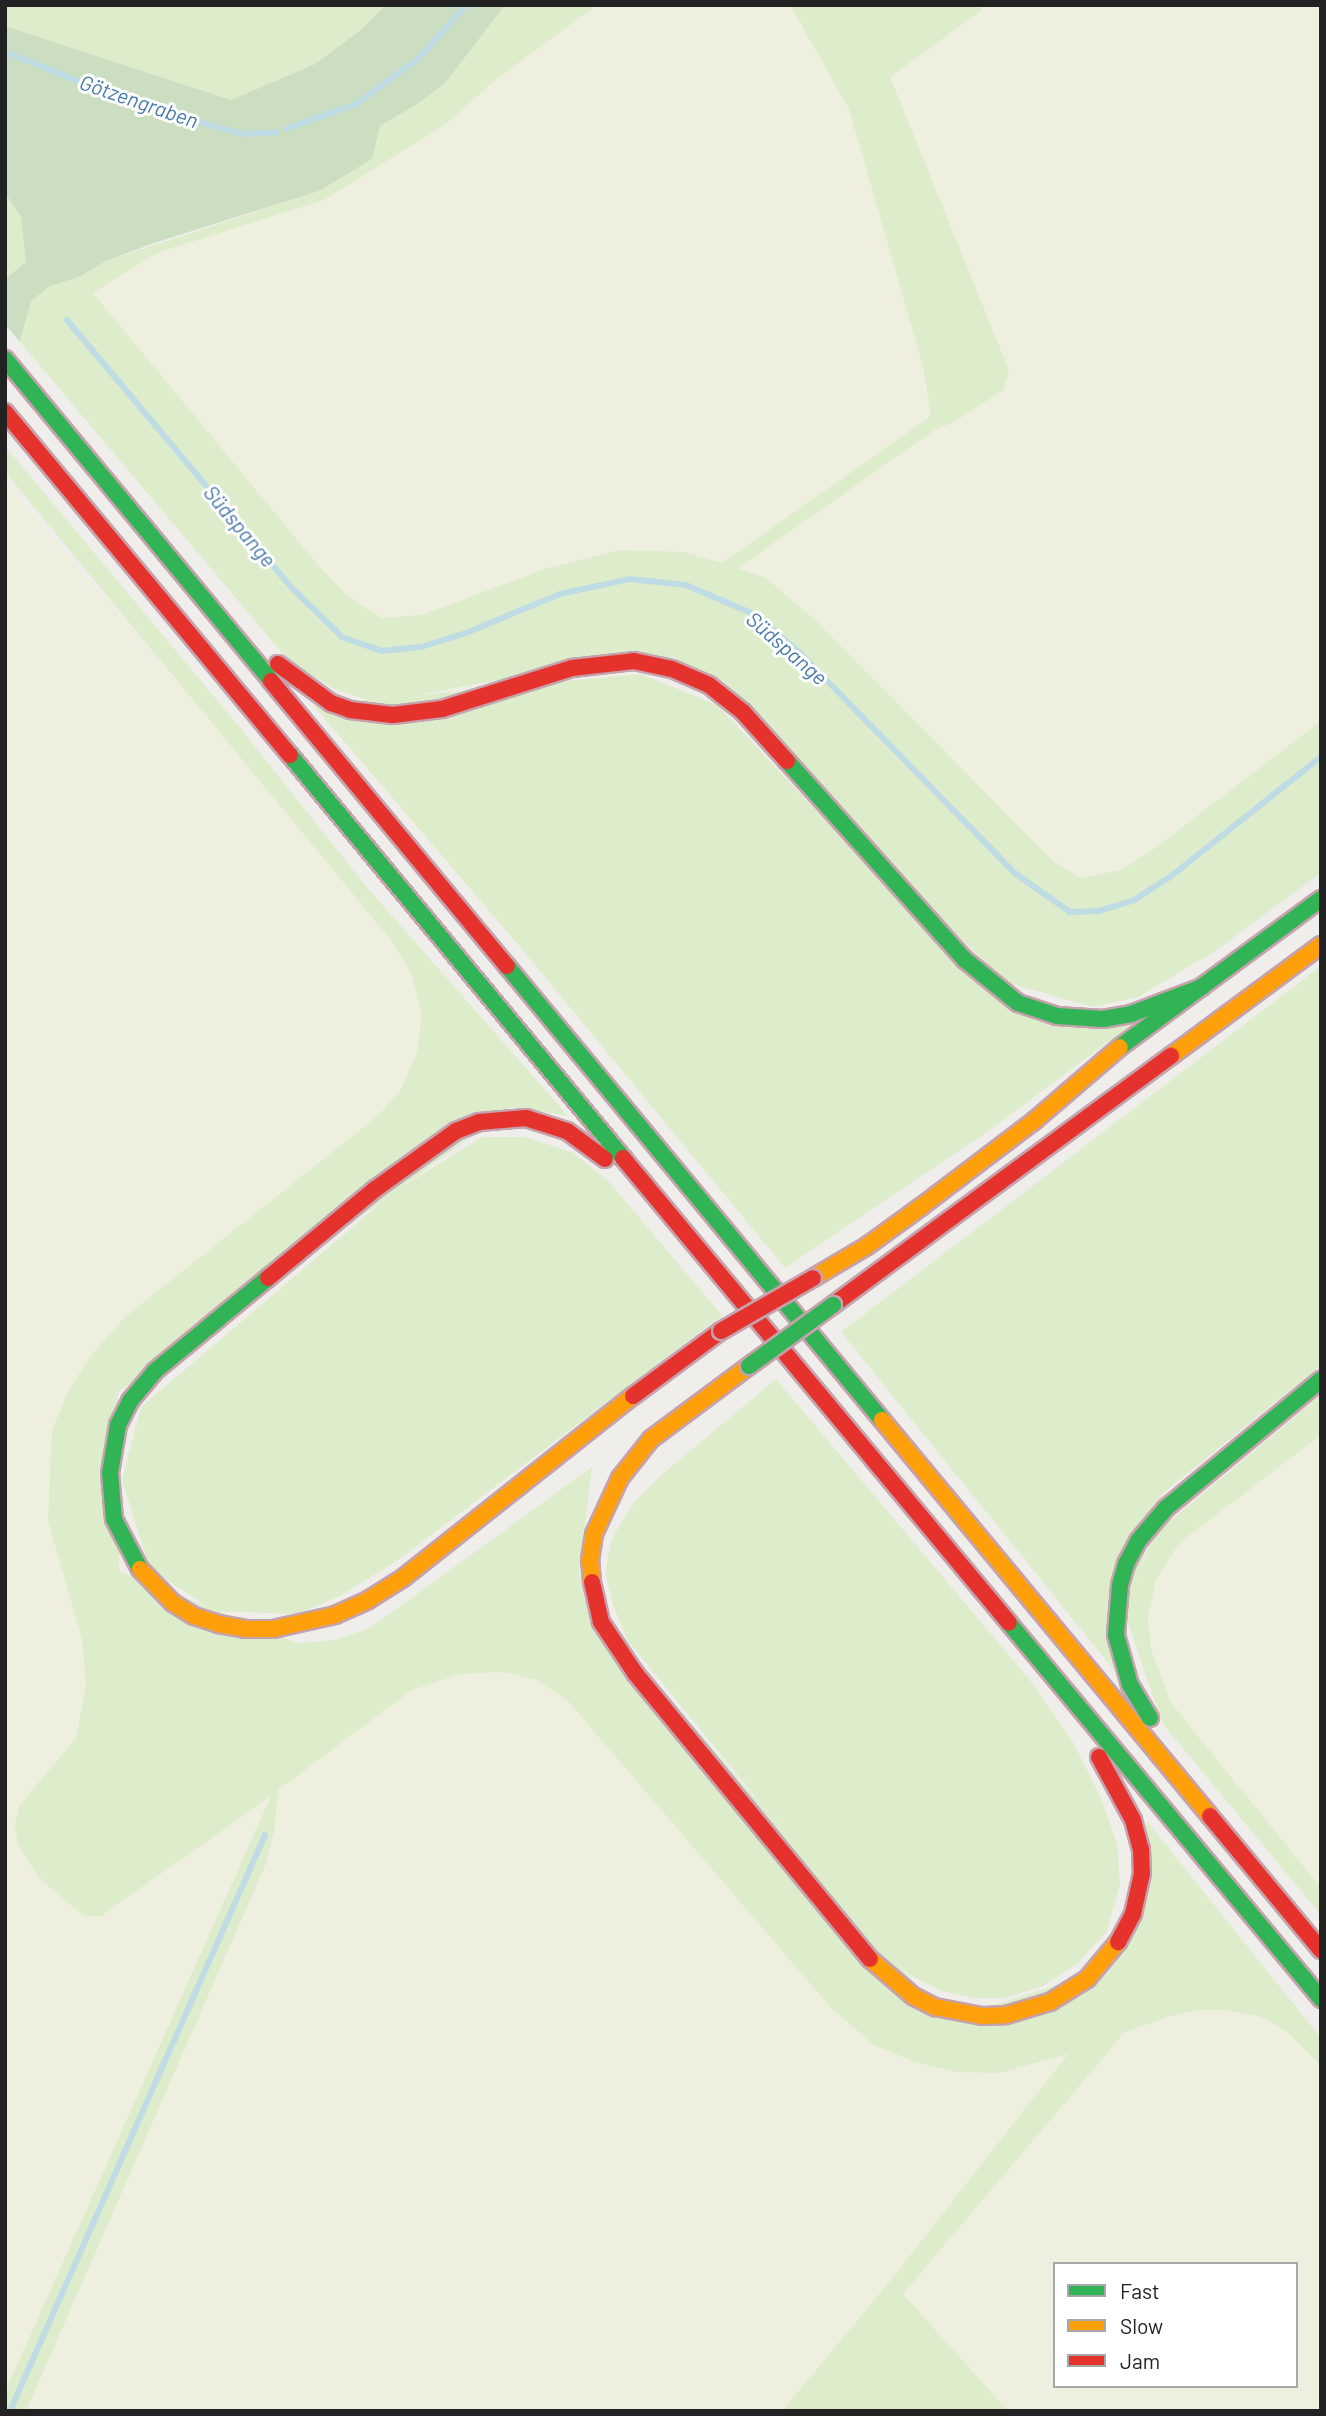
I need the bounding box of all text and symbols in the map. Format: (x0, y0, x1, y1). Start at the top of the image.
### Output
water label: Götzengraben (76, 69, 202, 133)
water label: Südspange (199, 480, 281, 572)
water label: Südspange (741, 606, 833, 690)
legend (1053, 2262, 1298, 2388)
text: Fast (1120, 2278, 1160, 2303)
text: Slow (1120, 2313, 1163, 2338)
text: Jam (1120, 2348, 1160, 2373)

